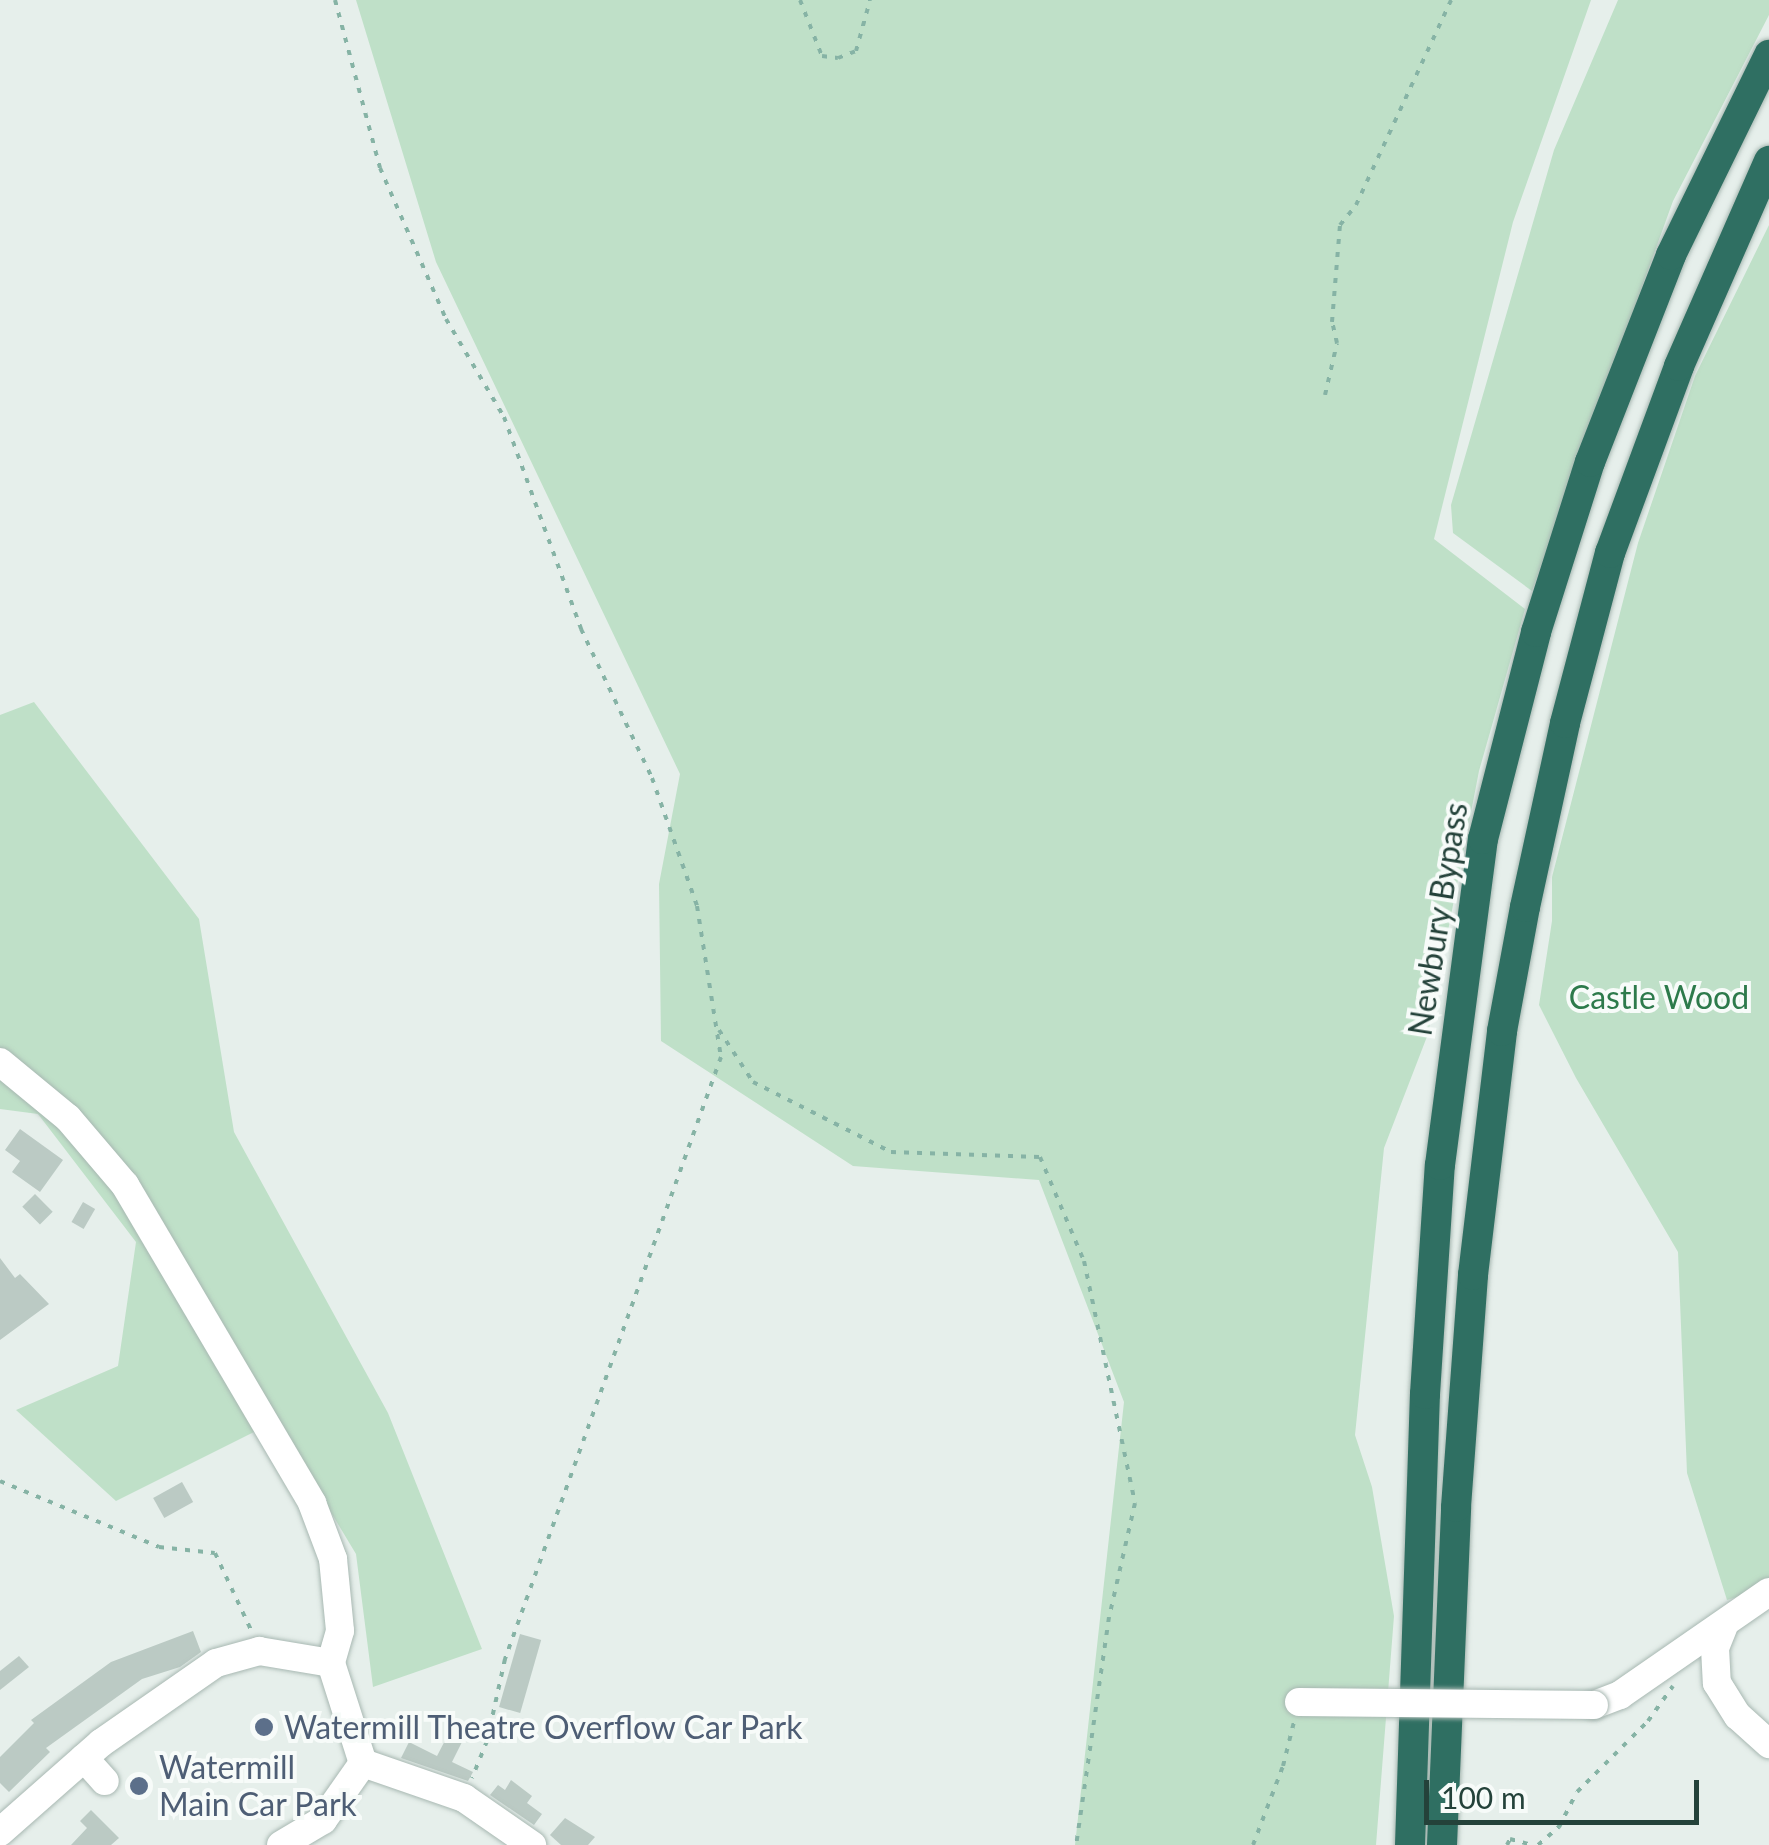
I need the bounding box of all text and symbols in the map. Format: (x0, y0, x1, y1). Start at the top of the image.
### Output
street label: Newbury Bypass (1401, 799, 1475, 1039)
park label: Castle Wood (1569, 978, 1749, 1016)
place label: Watermill Theatre Overflow Car Park (284, 1708, 805, 1746)
marker: Watermill Theatre Overflow Car Park (253, 1716, 275, 1738)
place label: Watermill Main Car Park (159, 1749, 357, 1824)
scale bar (1429, 1760, 1704, 1822)
marker: Watermill Main Car Park (128, 1775, 150, 1797)
text: 100 m (1441, 1779, 1526, 1815)

